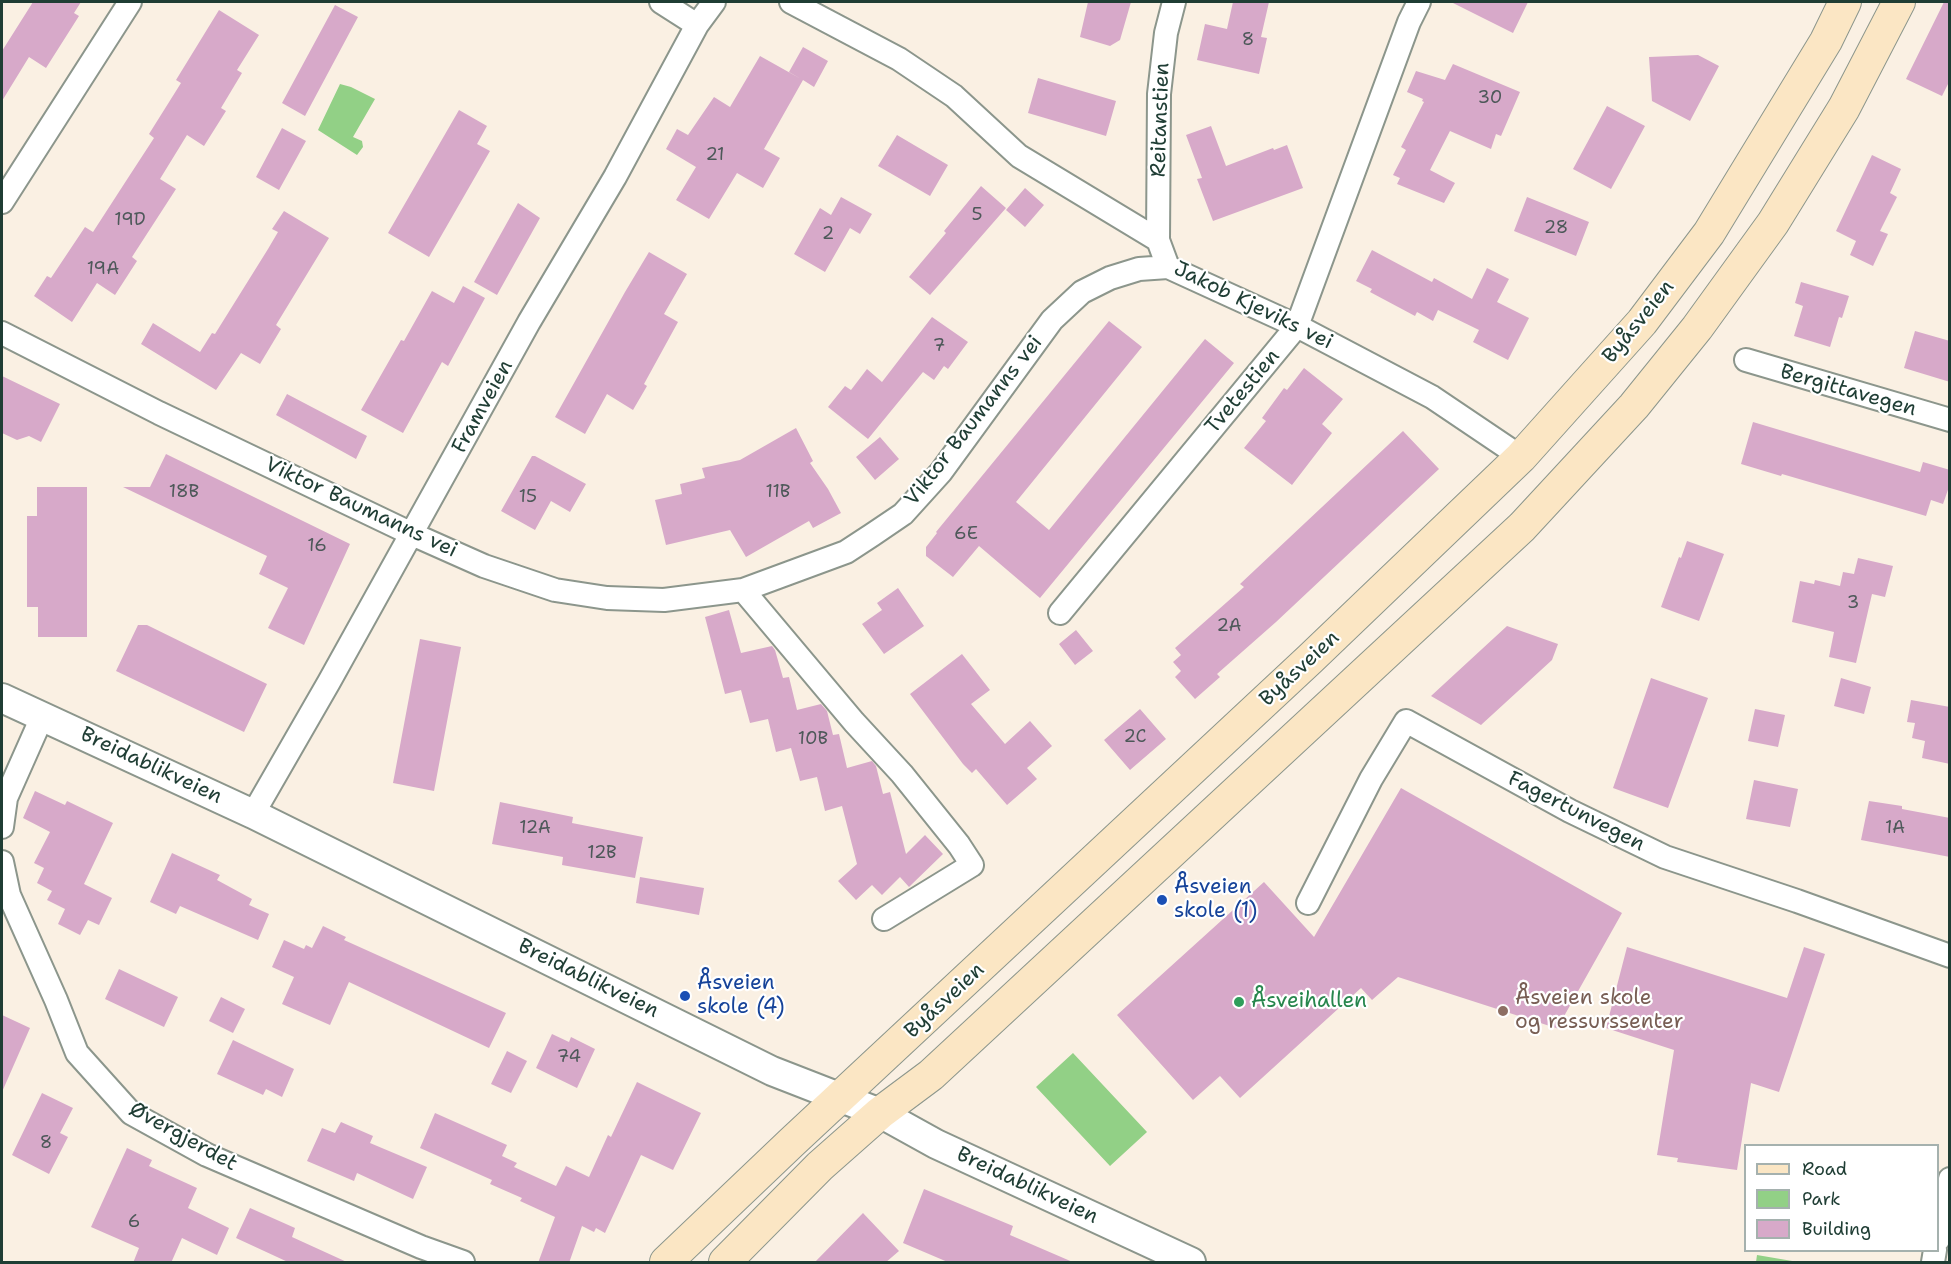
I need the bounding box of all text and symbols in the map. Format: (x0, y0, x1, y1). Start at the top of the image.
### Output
house number: 8 (1242, 29, 1254, 51)
street label: Reitanstien (1146, 62, 1176, 178)
house number: 30 (1478, 87, 1502, 109)
house number: 21 (705, 144, 725, 166)
house number: 5 (971, 204, 983, 226)
house number: 19D (114, 209, 146, 231)
house number: 28 (1544, 217, 1568, 239)
house number: 2 (822, 223, 834, 245)
street label: Jakob Kjeviks vei (1169, 257, 1337, 355)
house number: 19A (87, 258, 119, 280)
street label: Byåsveien (1598, 275, 1680, 369)
street label: Viktor Baumanns vei (900, 331, 1048, 511)
house number: 7 (933, 335, 945, 357)
street label: Tvetestien (1200, 345, 1286, 439)
street label: Framveien (447, 356, 519, 458)
street label: Bergittavegen (1777, 360, 1919, 422)
street label: Viktor Baumanns vei (261, 452, 461, 564)
house number: 18B (169, 481, 199, 503)
house number: 11B (766, 481, 790, 503)
house number: 15 (519, 486, 537, 508)
house number: 6E (954, 523, 978, 545)
house number: 16 (307, 535, 327, 557)
house number: 3 (1847, 592, 1859, 614)
house number: 2A (1217, 615, 1241, 637)
street label: Byåsveien (1255, 626, 1345, 712)
street label: Breidablikveien (76, 722, 226, 810)
house number: 2C (1123, 726, 1147, 748)
house number: 10B (798, 728, 828, 750)
street label: Fagertunvegen (1503, 767, 1649, 857)
house number: 12A (519, 817, 551, 839)
house number: 1A (1885, 817, 1905, 839)
house number: 12B (587, 842, 617, 864)
place label: Åsveien skole (1) (1174, 875, 1257, 925)
marker: Åsveien skole (1) (1155, 893, 1169, 907)
street label: Breidablikveien (514, 934, 662, 1024)
street label: Byåsveien (900, 958, 990, 1044)
place label: Åsveien skole (4) (697, 971, 785, 1021)
place label: Åsveien skole og ressurssenter (1515, 986, 1683, 1036)
marker: Åsveien skole (4) (678, 989, 692, 1003)
place label: Åsveihallen (1251, 989, 1367, 1015)
marker: Åsveihallen (1232, 995, 1246, 1009)
marker: Åsveien skole og ressurssenter (1496, 1004, 1510, 1018)
house number: 74 (557, 1046, 581, 1068)
street label: Øvergjerdet (124, 1097, 242, 1177)
house number: 8 (40, 1132, 52, 1154)
street label: Breidablikveien (952, 1142, 1102, 1230)
legend (1744, 1144, 1939, 1252)
text: Road (1802, 1157, 1847, 1181)
text: Park (1802, 1187, 1841, 1211)
house number: 6 (128, 1211, 140, 1233)
text: Building (1802, 1217, 1871, 1241)

